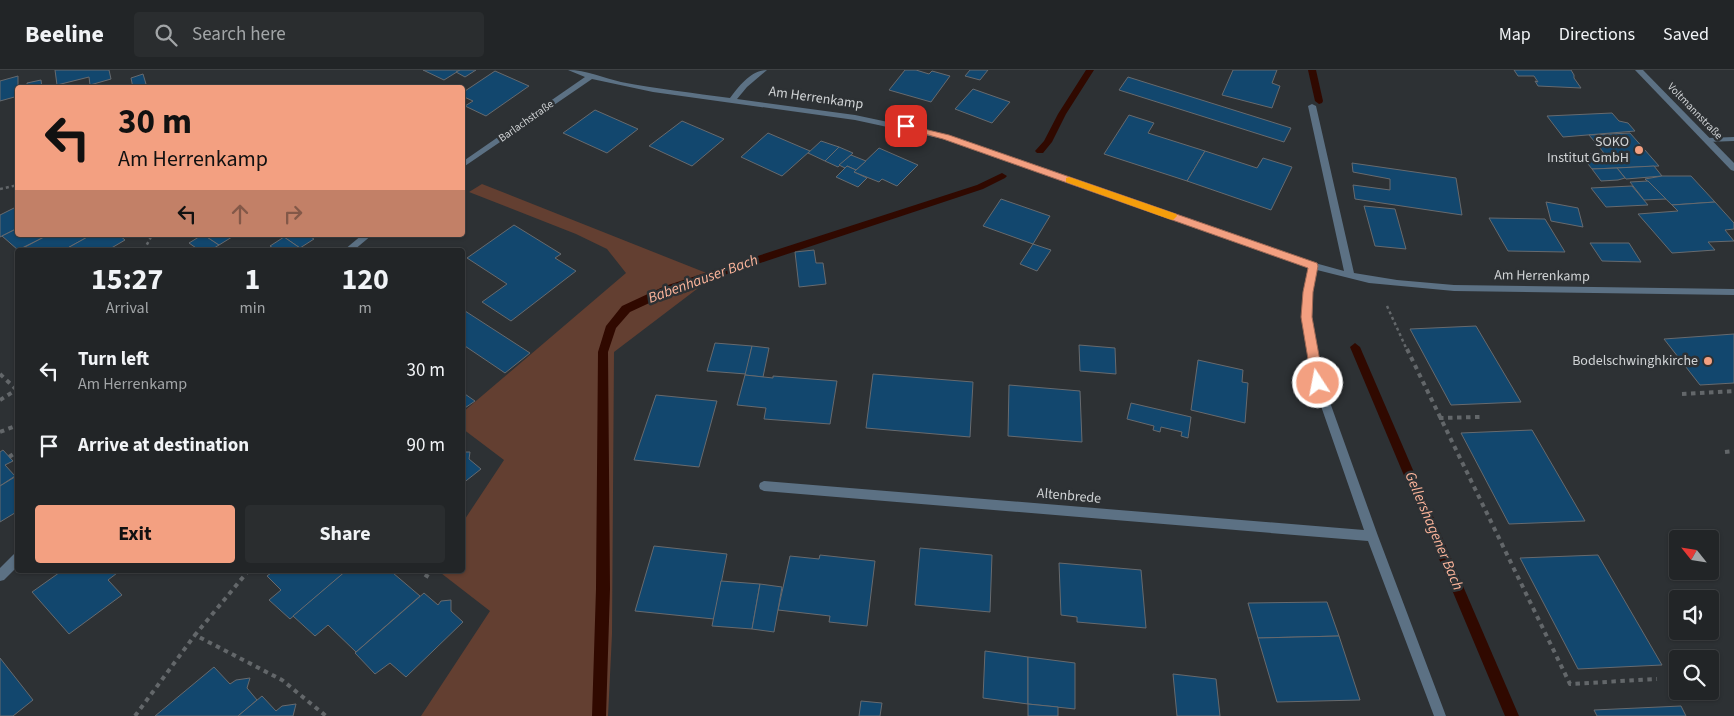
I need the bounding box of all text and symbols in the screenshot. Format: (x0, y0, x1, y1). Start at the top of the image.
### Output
search box (134, 12, 484, 57)
text: Beeline (25, 17, 104, 52)
icon: search (152, 21, 180, 49)
text: Search here (192, 21, 286, 48)
text: Map (1499, 22, 1531, 47)
text: Directions (1559, 22, 1635, 47)
text: Saved (1663, 22, 1709, 47)
street label: Voltmannstraße (1664, 79, 1726, 143)
street label: Am Herrenkamp (767, 81, 865, 115)
street label: Barlachstraße (495, 96, 557, 146)
text: 30 m (118, 97, 192, 147)
icon: left (35, 105, 100, 170)
pin (885, 105, 927, 147)
icon: arrive (892, 112, 920, 140)
place label: SOKO Institut GmbH (1547, 132, 1629, 168)
text: Am Herrenkamp (118, 143, 268, 175)
marker: SOKO Institut GmbH (1633, 144, 1645, 156)
icon: left (173, 200, 201, 228)
icon: ahead (226, 200, 254, 228)
icon: right (279, 200, 307, 228)
water label: Babenhauser Bach (645, 249, 761, 309)
text: 15:27 (91, 258, 163, 301)
text: 1 (244, 258, 260, 301)
text: 120 (341, 258, 389, 301)
street label: Am Herrenkamp (1494, 265, 1590, 287)
text: Arrival (106, 297, 149, 319)
text: min (239, 297, 265, 319)
text: m (359, 297, 372, 319)
text: Turn left (78, 346, 149, 373)
place label: Bodelschwinghkirche (1572, 351, 1698, 371)
marker: Bodelschwinghkirche (1702, 355, 1714, 367)
position arrow (1291, 356, 1343, 408)
icon: left (35, 357, 63, 385)
text: 30 m (407, 357, 445, 384)
text: Am Herrenkamp (78, 373, 187, 395)
icon: arrive (35, 432, 63, 460)
text: Arrive at destination (78, 432, 249, 459)
text: 90 m (407, 432, 445, 459)
water label: Gellershagener Bach (1400, 468, 1469, 594)
street label: Altenbrede (1036, 483, 1102, 509)
button: Exit (35, 505, 235, 563)
button: Share (245, 505, 445, 563)
north arrow (1669, 530, 1719, 580)
map controls (1669, 530, 1719, 700)
button: sound (1669, 590, 1719, 640)
button: search (1669, 650, 1719, 700)

